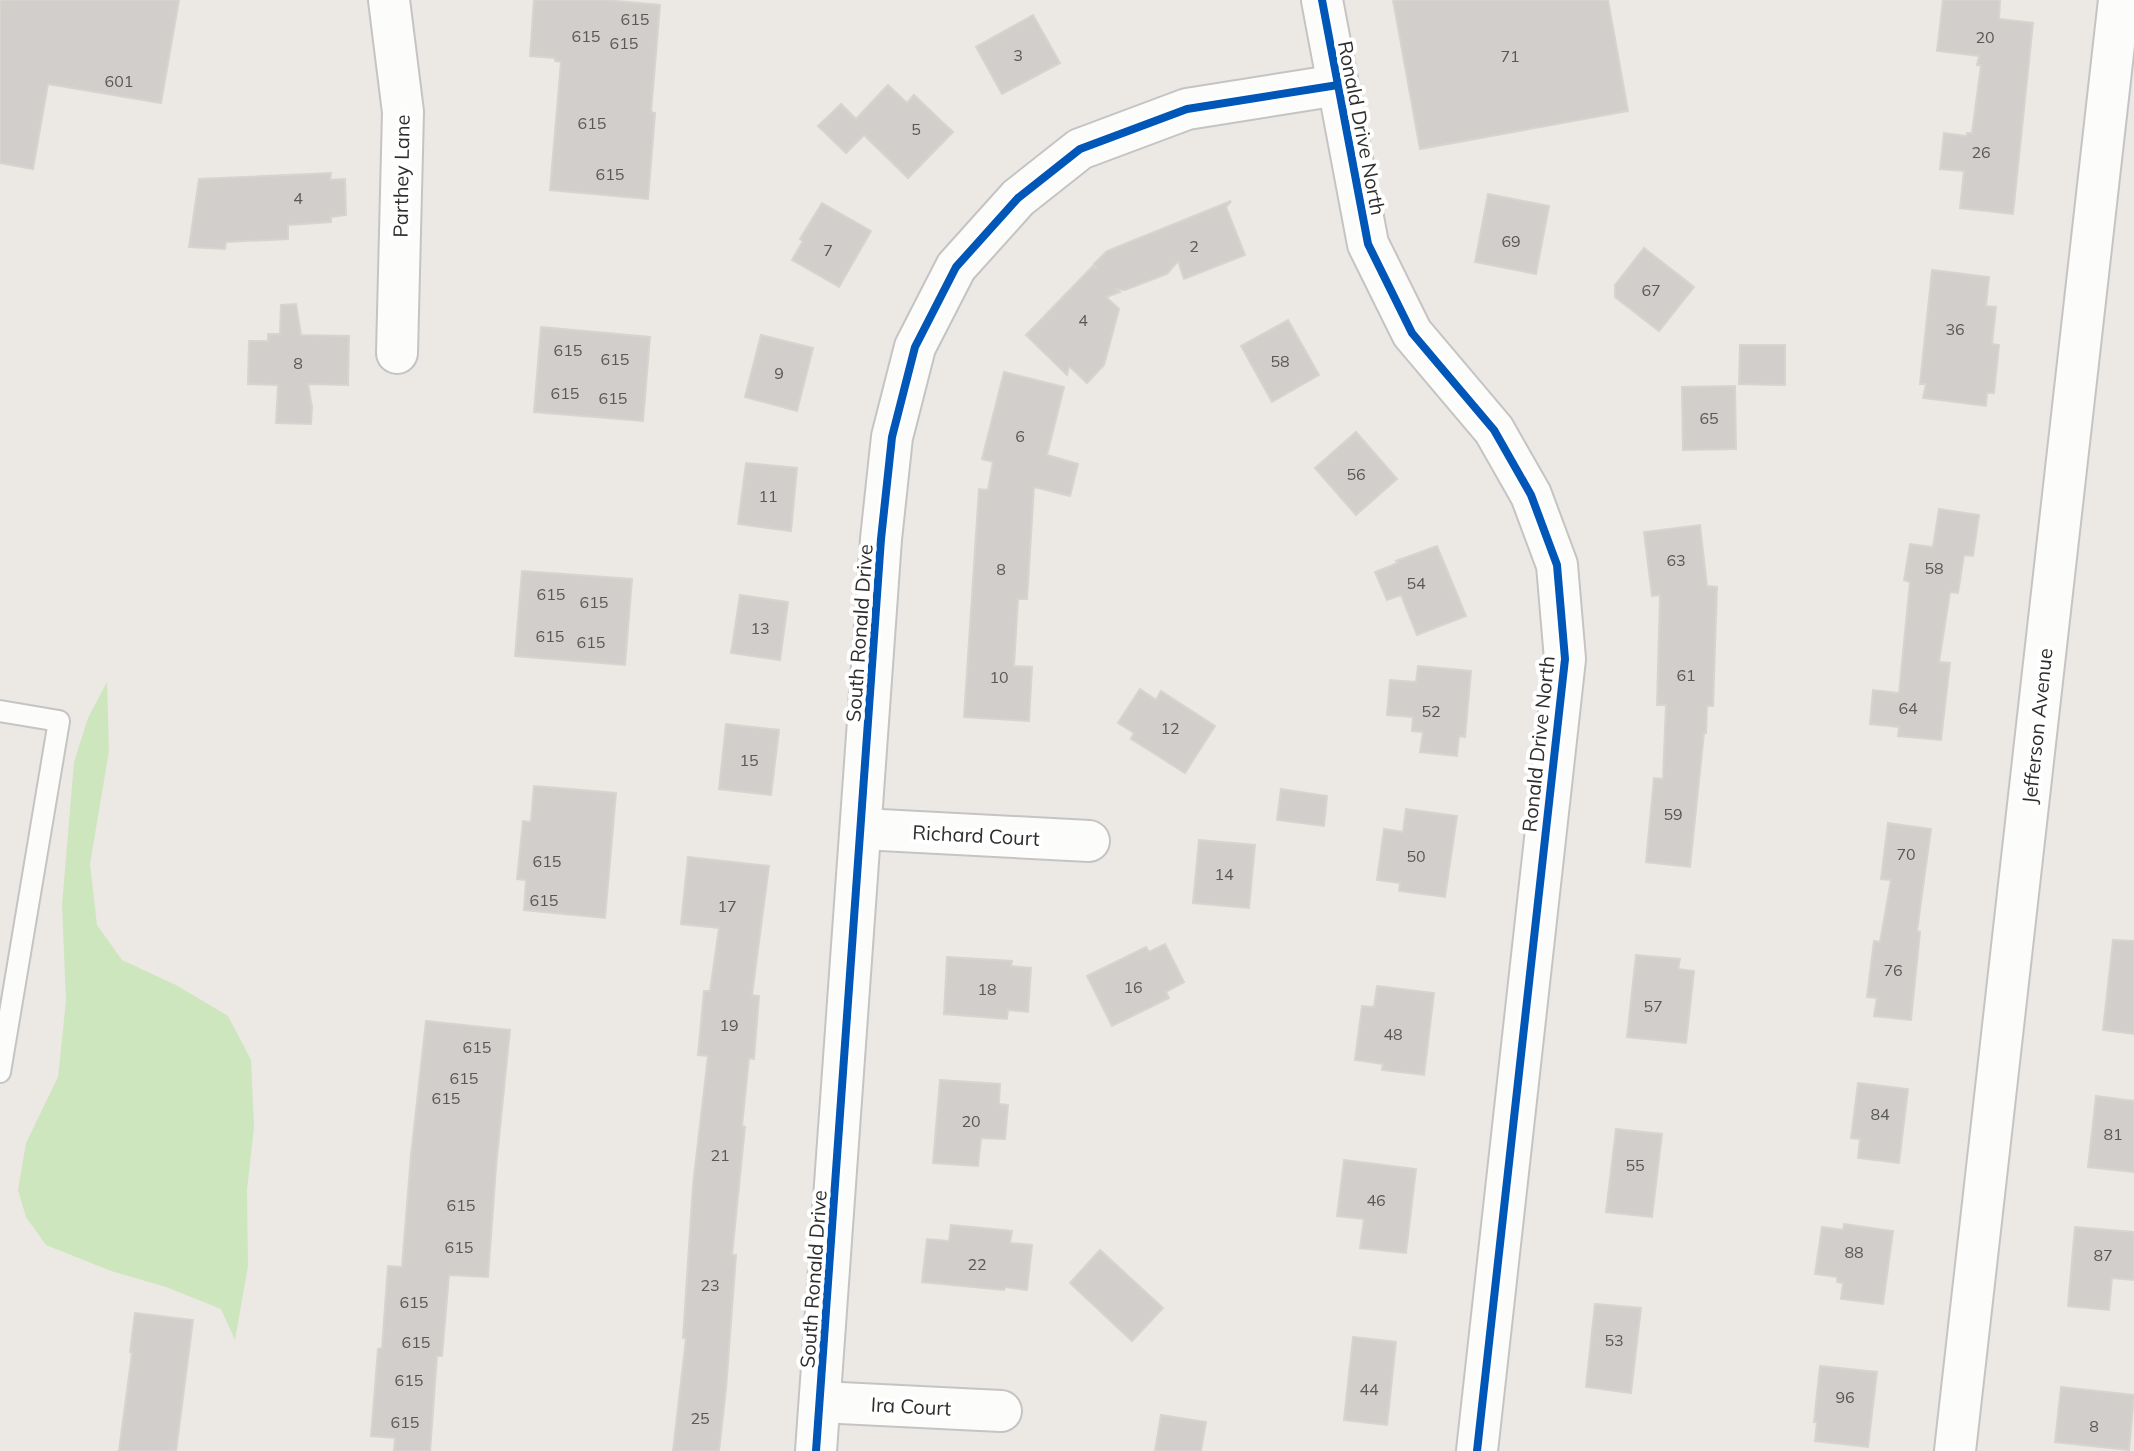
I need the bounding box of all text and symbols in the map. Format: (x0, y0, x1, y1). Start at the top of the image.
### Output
house number: 615 (621, 9, 649, 29)
house number: 615 (572, 26, 600, 46)
house number: 20 (1975, 27, 1995, 47)
house number: 615 (610, 33, 638, 53)
street label: Ronald Drive North (1333, 39, 1391, 217)
house number: 3 (1013, 45, 1023, 65)
house number: 71 (1500, 46, 1520, 66)
house number: 601 (105, 71, 133, 91)
house number: 615 (578, 113, 606, 133)
street label: Parthey Lane (387, 114, 415, 238)
house number: 5 (911, 119, 921, 139)
house number: 26 (1971, 142, 1991, 162)
house number: 615 (596, 164, 624, 184)
house number: 4 (293, 188, 303, 208)
house number: 69 (1501, 231, 1521, 251)
house number: 2 (1189, 236, 1199, 256)
house number: 7 (823, 240, 833, 260)
house number: 67 (1641, 280, 1661, 300)
house number: 4 (1078, 310, 1088, 330)
house number: 36 (1945, 319, 1965, 339)
house number: 615 (554, 340, 582, 360)
house number: 615 (601, 349, 629, 369)
house number: 58 (1270, 351, 1290, 371)
house number: 8 (293, 353, 303, 373)
house number: 9 (774, 363, 784, 383)
house number: 615 (551, 383, 579, 403)
house number: 615 (599, 388, 627, 408)
house number: 65 (1699, 408, 1719, 428)
house number: 6 (1015, 426, 1025, 446)
house number: 56 (1346, 464, 1366, 484)
house number: 11 (758, 486, 778, 506)
street label: South Ronald Drive (840, 543, 878, 723)
house number: 63 (1666, 550, 1686, 570)
house number: 58 (1924, 558, 1944, 578)
house number: 8 (996, 559, 1006, 579)
house number: 54 (1406, 573, 1426, 593)
house number: 615 (537, 584, 565, 604)
house number: 615 (580, 592, 608, 612)
house number: 13 (750, 618, 770, 638)
house number: 615 (536, 626, 564, 646)
house number: 615 (577, 632, 605, 652)
street label: Jefferson Avenue (2016, 647, 2058, 805)
street label: Ronald Drive North (1516, 655, 1560, 833)
house number: 61 (1676, 665, 1696, 685)
house number: 10 (989, 667, 1009, 687)
house number: 64 (1898, 698, 1918, 718)
house number: 52 (1421, 701, 1441, 721)
house number: 12 (1160, 718, 1180, 738)
house number: 15 (739, 750, 759, 770)
house number: 59 (1663, 804, 1683, 824)
street label: Richard Court (912, 819, 1040, 851)
house number: 70 (1896, 844, 1916, 864)
house number: 50 (1406, 846, 1426, 866)
house number: 615 (533, 851, 561, 871)
house number: 14 (1214, 864, 1234, 884)
house number: 615 (530, 890, 558, 910)
house number: 17 (717, 896, 737, 916)
house number: 76 (1883, 960, 1903, 980)
house number: 16 (1123, 977, 1143, 997)
house number: 18 (977, 979, 997, 999)
house number: 57 (1643, 996, 1663, 1016)
house number: 19 (719, 1015, 739, 1035)
house number: 48 (1383, 1024, 1403, 1044)
house number: 615 (463, 1037, 491, 1057)
house number: 615 (450, 1068, 478, 1088)
house number: 615 (432, 1088, 460, 1108)
house number: 84 (1870, 1104, 1890, 1124)
house number: 20 (961, 1111, 981, 1131)
house number: 81 (2103, 1124, 2123, 1144)
house number: 21 (710, 1145, 730, 1165)
house number: 55 (1625, 1155, 1645, 1175)
street label: South Ronald Drive (794, 1189, 832, 1369)
house number: 46 (1366, 1190, 1386, 1210)
house number: 615 (447, 1195, 475, 1215)
house number: 615 (445, 1237, 473, 1257)
house number: 88 (1844, 1242, 1864, 1262)
house number: 87 (2093, 1245, 2113, 1265)
house number: 22 (967, 1254, 987, 1274)
house number: 23 (700, 1275, 720, 1295)
house number: 615 (400, 1292, 428, 1312)
house number: 53 (1604, 1330, 1624, 1350)
house number: 615 (402, 1332, 430, 1352)
house number: 615 (395, 1370, 423, 1390)
house number: 44 (1359, 1379, 1379, 1399)
house number: 96 (1835, 1387, 1855, 1407)
street label: Ira Court (870, 1391, 952, 1421)
house number: 25 (690, 1408, 710, 1428)
house number: 615 (391, 1412, 419, 1432)
house number: 8 (2089, 1416, 2099, 1436)

